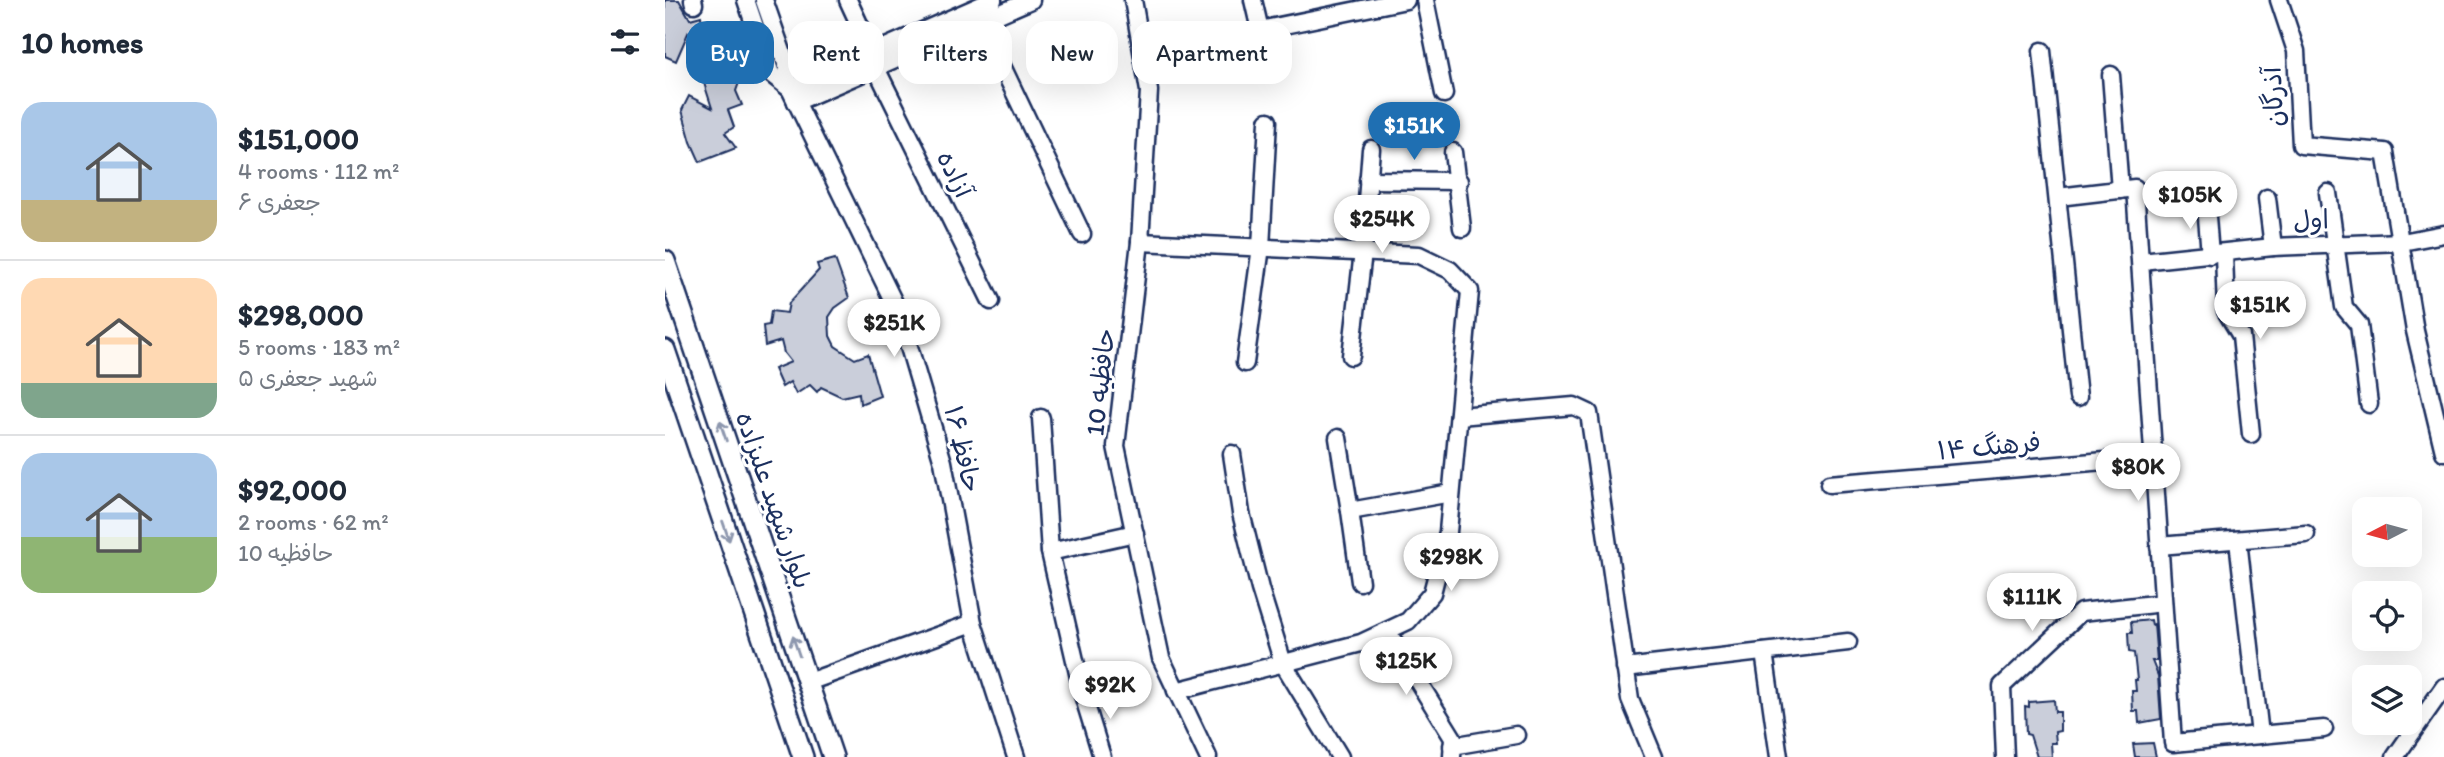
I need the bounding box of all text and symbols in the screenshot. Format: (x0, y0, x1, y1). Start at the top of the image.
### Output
chip: Buy (686, 21, 774, 84)
chip: Rent (788, 21, 884, 84)
chip: Filters (898, 21, 1012, 84)
chip: New (1026, 21, 1118, 84)
chip: Apartment (1132, 21, 1292, 84)
icon: filters (606, 23, 644, 61)
text: 10 homes (21, 24, 144, 61)
street label: آذرگان (2255, 64, 2291, 128)
pin: $151K (1365, 102, 1463, 162)
text: $151K (1384, 111, 1444, 139)
text: $151,000 (238, 120, 359, 157)
icon: home (77, 130, 161, 214)
street label: آزاده (930, 145, 981, 204)
text: 4 rooms · 112 m² (238, 157, 399, 185)
pin: $105K (2141, 172, 2239, 231)
text: $105K (2158, 180, 2222, 208)
text: جعفری ۶ (238, 188, 321, 216)
pin: $254K (1333, 196, 1431, 255)
street label: اول (2292, 203, 2330, 237)
text: $254K (1350, 204, 1414, 232)
pin: $151K (2211, 282, 2309, 341)
text: $151K (2230, 290, 2290, 318)
text: $298,000 (238, 296, 364, 333)
pin: $251K (845, 300, 943, 359)
icon: home (77, 306, 161, 390)
text: $251K (863, 308, 925, 336)
street label: حافظیه 10 (1078, 327, 1122, 437)
text: 5 rooms · 183 m² (238, 333, 400, 361)
text: شهید جعفری ۵ (238, 364, 378, 392)
street label: حافظ ۱۶ (937, 402, 989, 496)
street label: بلوار شهید علیزاده (729, 407, 819, 593)
one-way arrow (716, 420, 728, 442)
street label: فرهنگ ۱۴ (1936, 426, 2042, 466)
pin: $80K (2097, 444, 2179, 503)
text: $80K (2111, 452, 2165, 480)
text: $92,000 (238, 471, 347, 508)
icon: home (77, 481, 161, 565)
north arrow (2352, 497, 2422, 567)
map controls (2352, 497, 2422, 735)
text: 2 rooms · 62 m² (238, 508, 389, 536)
one-way arrow (721, 519, 733, 541)
pin: $298K (1402, 534, 1500, 593)
text: حافظیه 10 (238, 539, 334, 567)
text: $298K (1419, 542, 1483, 570)
pin: $111K (1983, 574, 2081, 633)
button: locate (2352, 581, 2422, 651)
text: $111K (2003, 582, 2061, 610)
one-way arrow (789, 635, 801, 657)
pin: $125K (1357, 638, 1455, 697)
text: $125K (1375, 646, 1437, 674)
pin: $92K (1069, 662, 1151, 721)
button: layers (2352, 665, 2422, 735)
text: $92K (1085, 670, 1135, 698)

